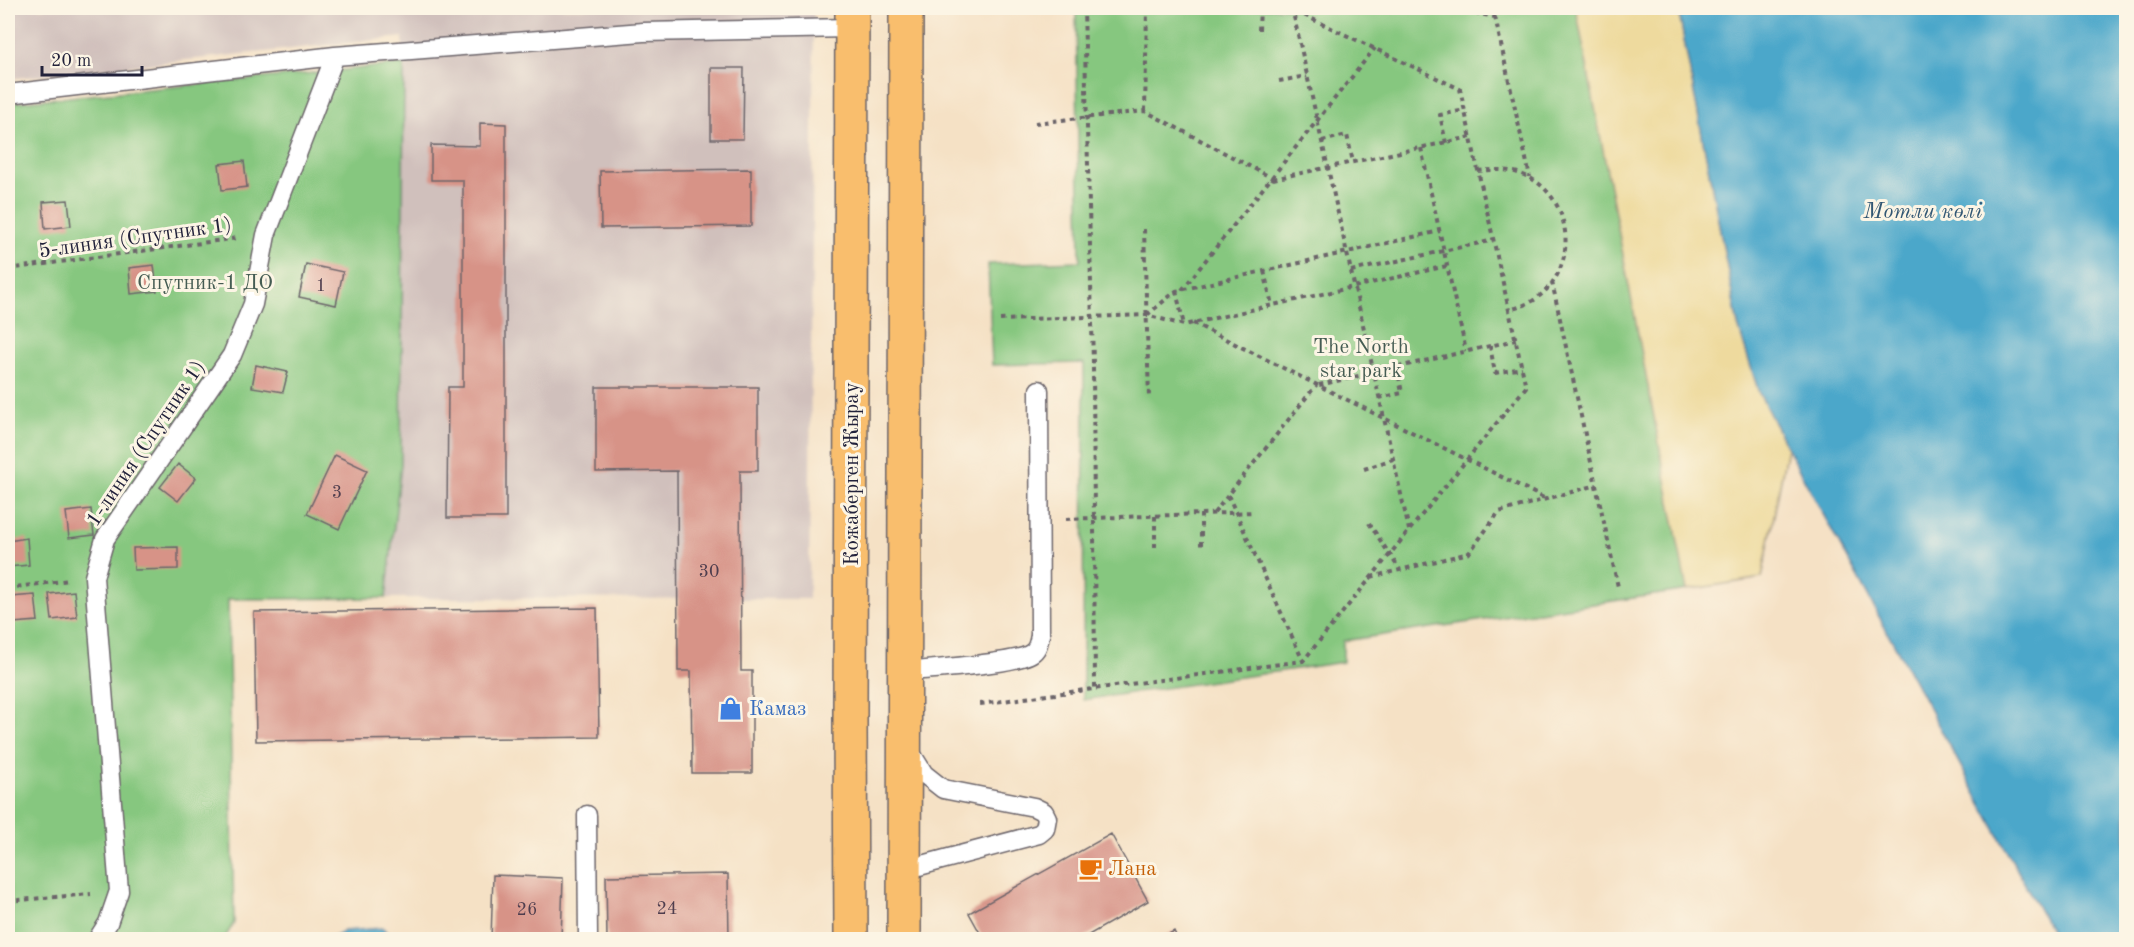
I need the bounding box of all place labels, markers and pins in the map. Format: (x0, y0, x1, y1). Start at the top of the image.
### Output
shop icon: Камаз (718, 695, 744, 721)
place label: Камаз (749, 699, 806, 720)
cafe icon: Лана (1077, 855, 1103, 881)
place label: Лана (1108, 859, 1157, 880)

